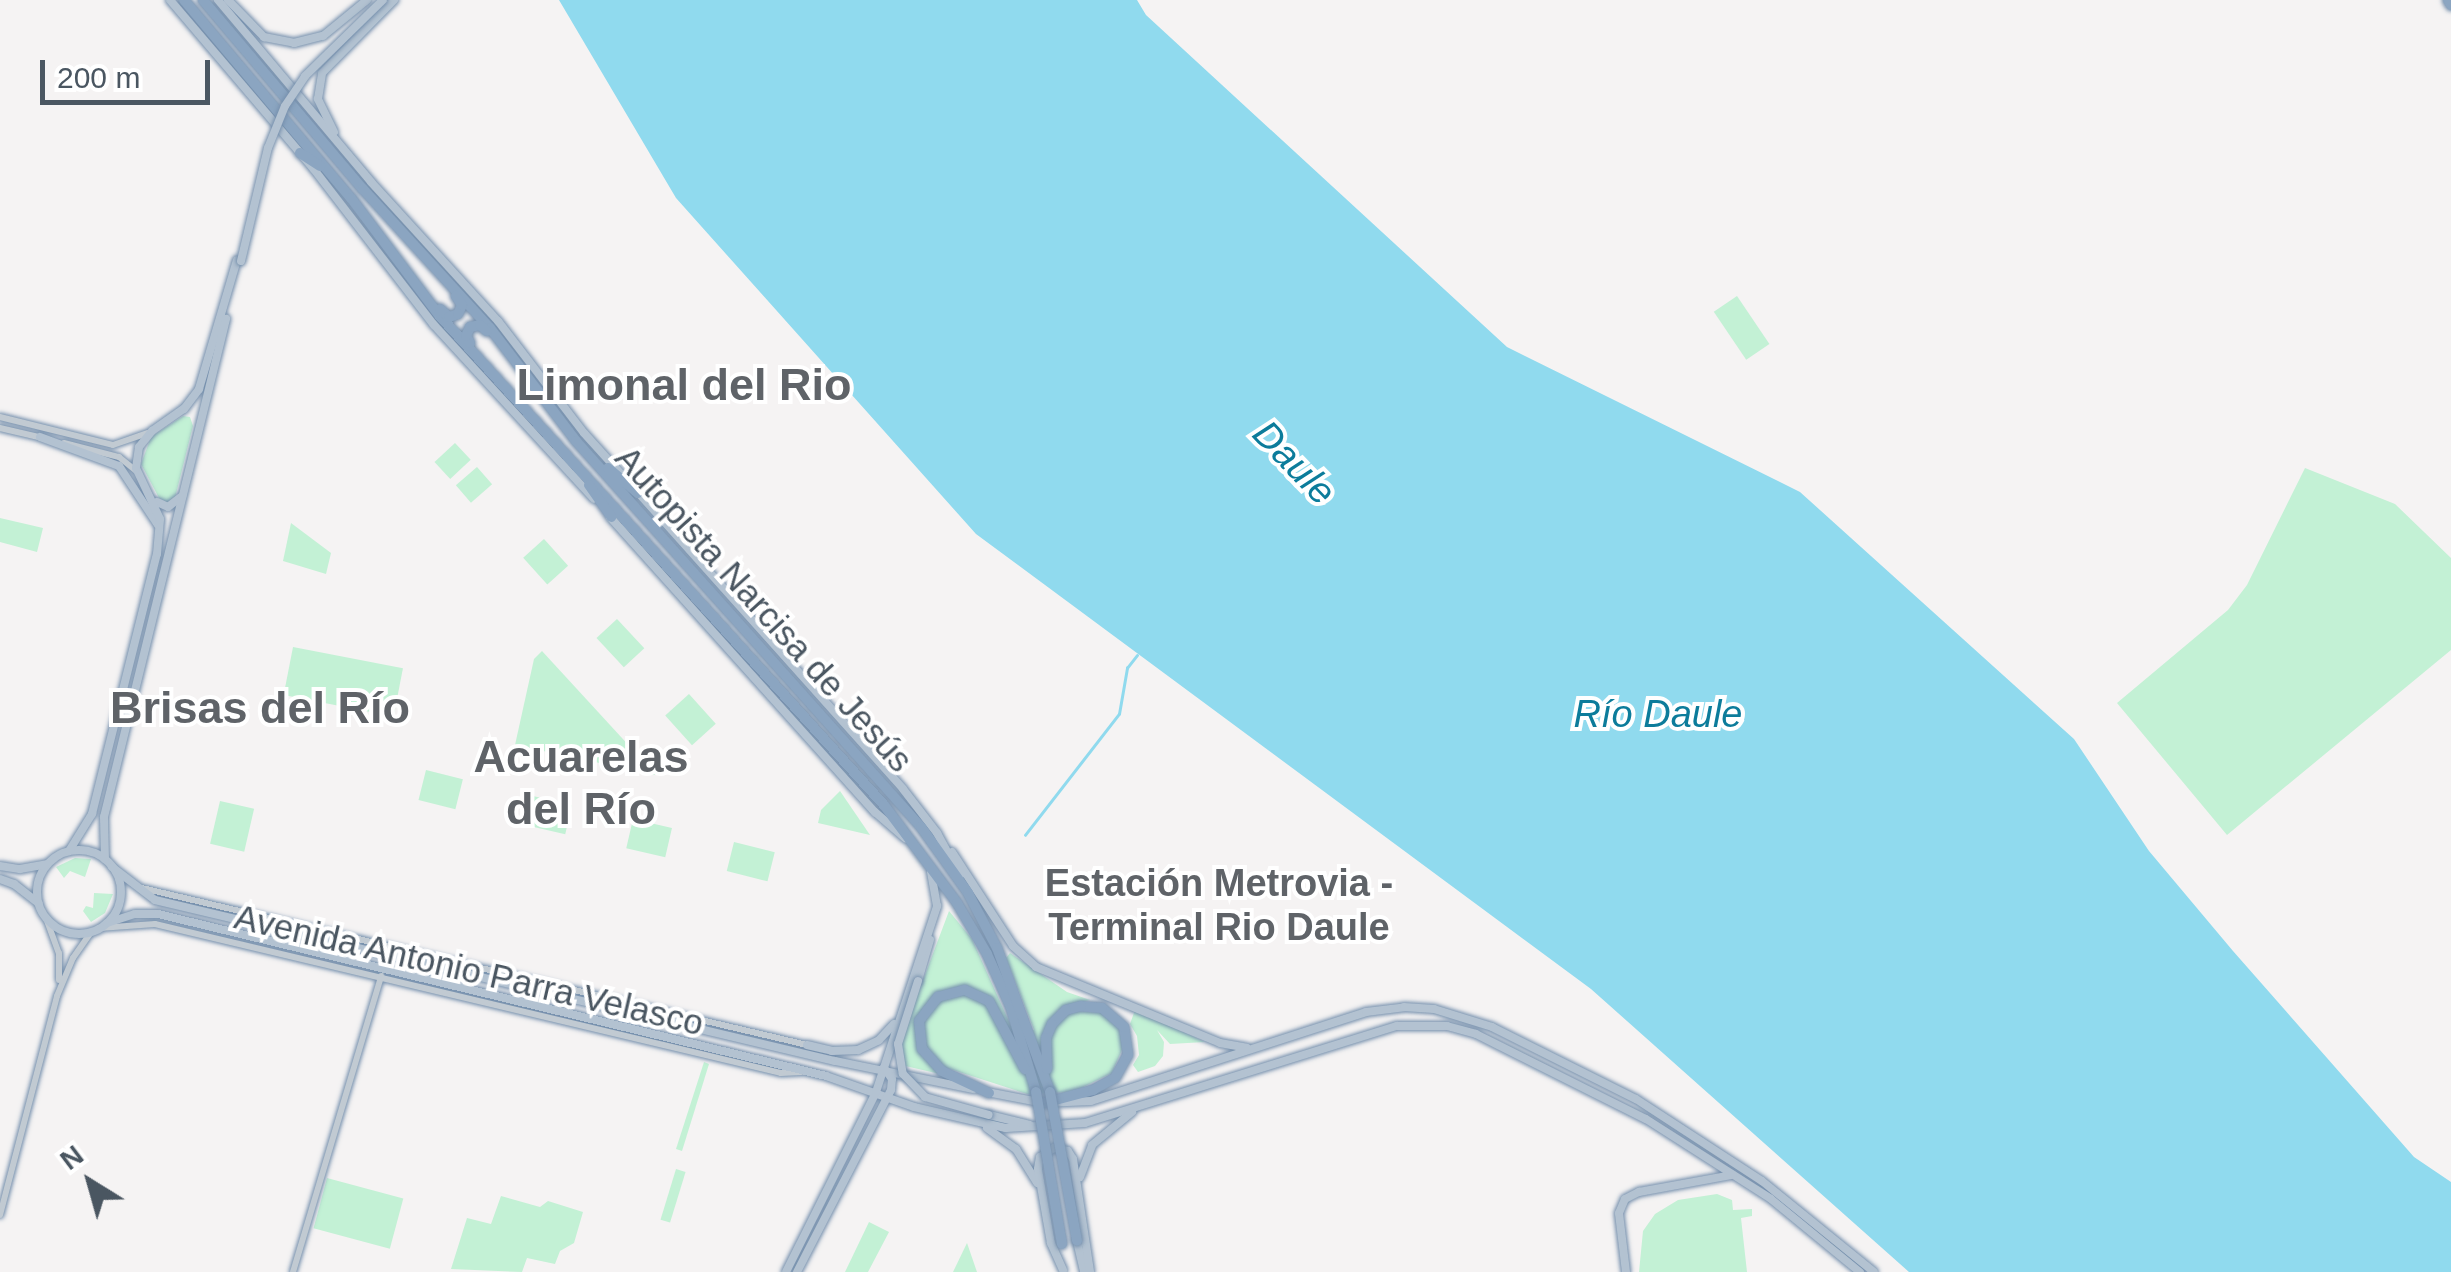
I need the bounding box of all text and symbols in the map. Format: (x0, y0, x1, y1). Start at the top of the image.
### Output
scale bar (45, 40, 215, 102)
text: 200 m (57, 61, 140, 94)
district label: Limonal del Rio (516, 358, 852, 412)
water label: Daule (1243, 411, 1345, 515)
street label: Autopista Narcisa de Jesús (607, 437, 921, 781)
district label: Brisas del Río (110, 681, 410, 735)
water label: Río Daule (1574, 692, 1742, 738)
district label: Acuarelas del Río (473, 730, 689, 836)
district label: Estación Metrovia - Terminal Rio Daule (1045, 861, 1393, 951)
street label: Avenida Antonio Parra Velasco (230, 895, 708, 1045)
north arrow (40, 1132, 140, 1232)
text: N (54, 1139, 89, 1176)

